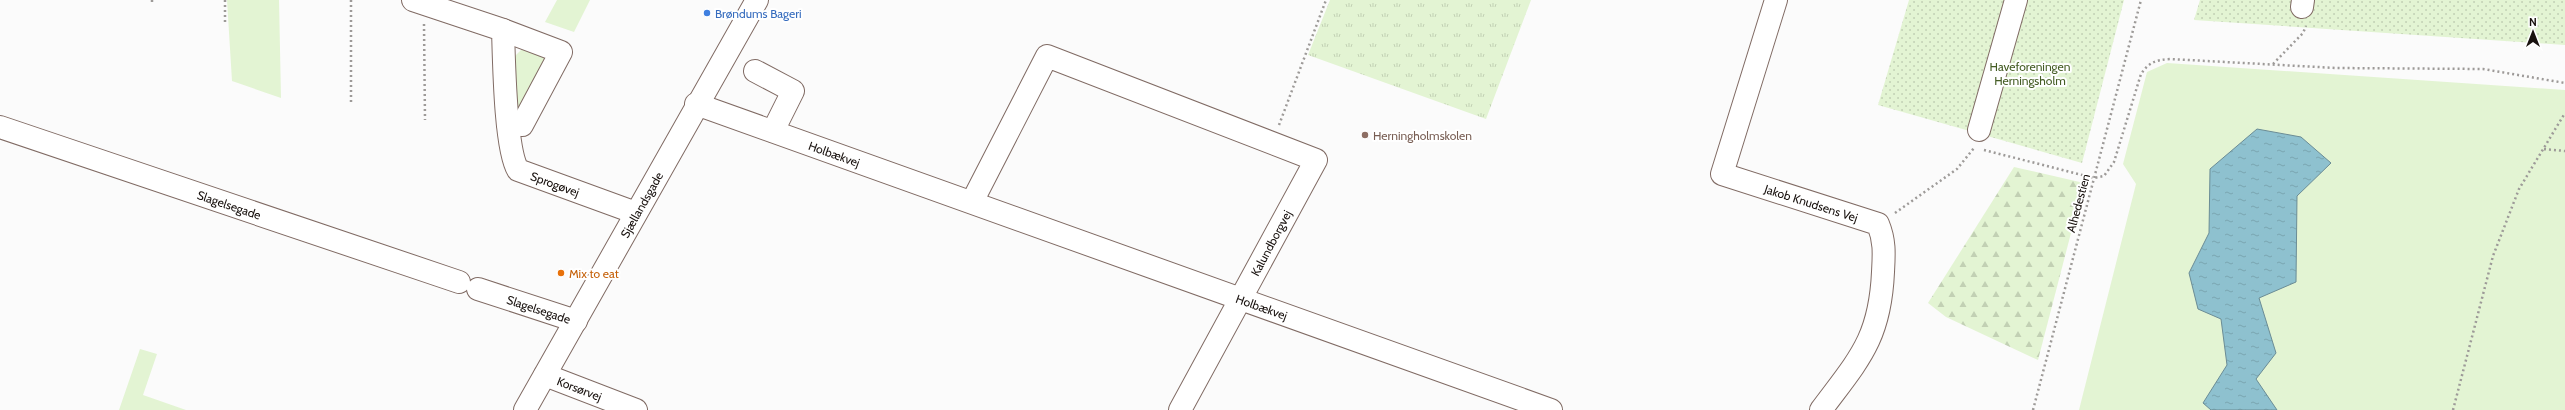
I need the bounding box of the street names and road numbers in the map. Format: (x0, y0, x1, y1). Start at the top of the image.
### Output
street label: Holbækvej (807, 137, 862, 170)
street label: Sprogøvej (529, 168, 582, 199)
street label: Sjællandsgade (617, 169, 666, 240)
street label: Alhedestien (2063, 172, 2093, 234)
street label: Jakob Knudsens Vej (1762, 180, 1860, 225)
street label: Slagelsegade (196, 187, 263, 222)
street label: Kalundborgvej (1247, 207, 1295, 279)
street label: Holbækvej (1234, 290, 1290, 323)
street label: Slagelsegade (505, 291, 573, 326)
street label: Korsørvej (555, 373, 604, 404)

